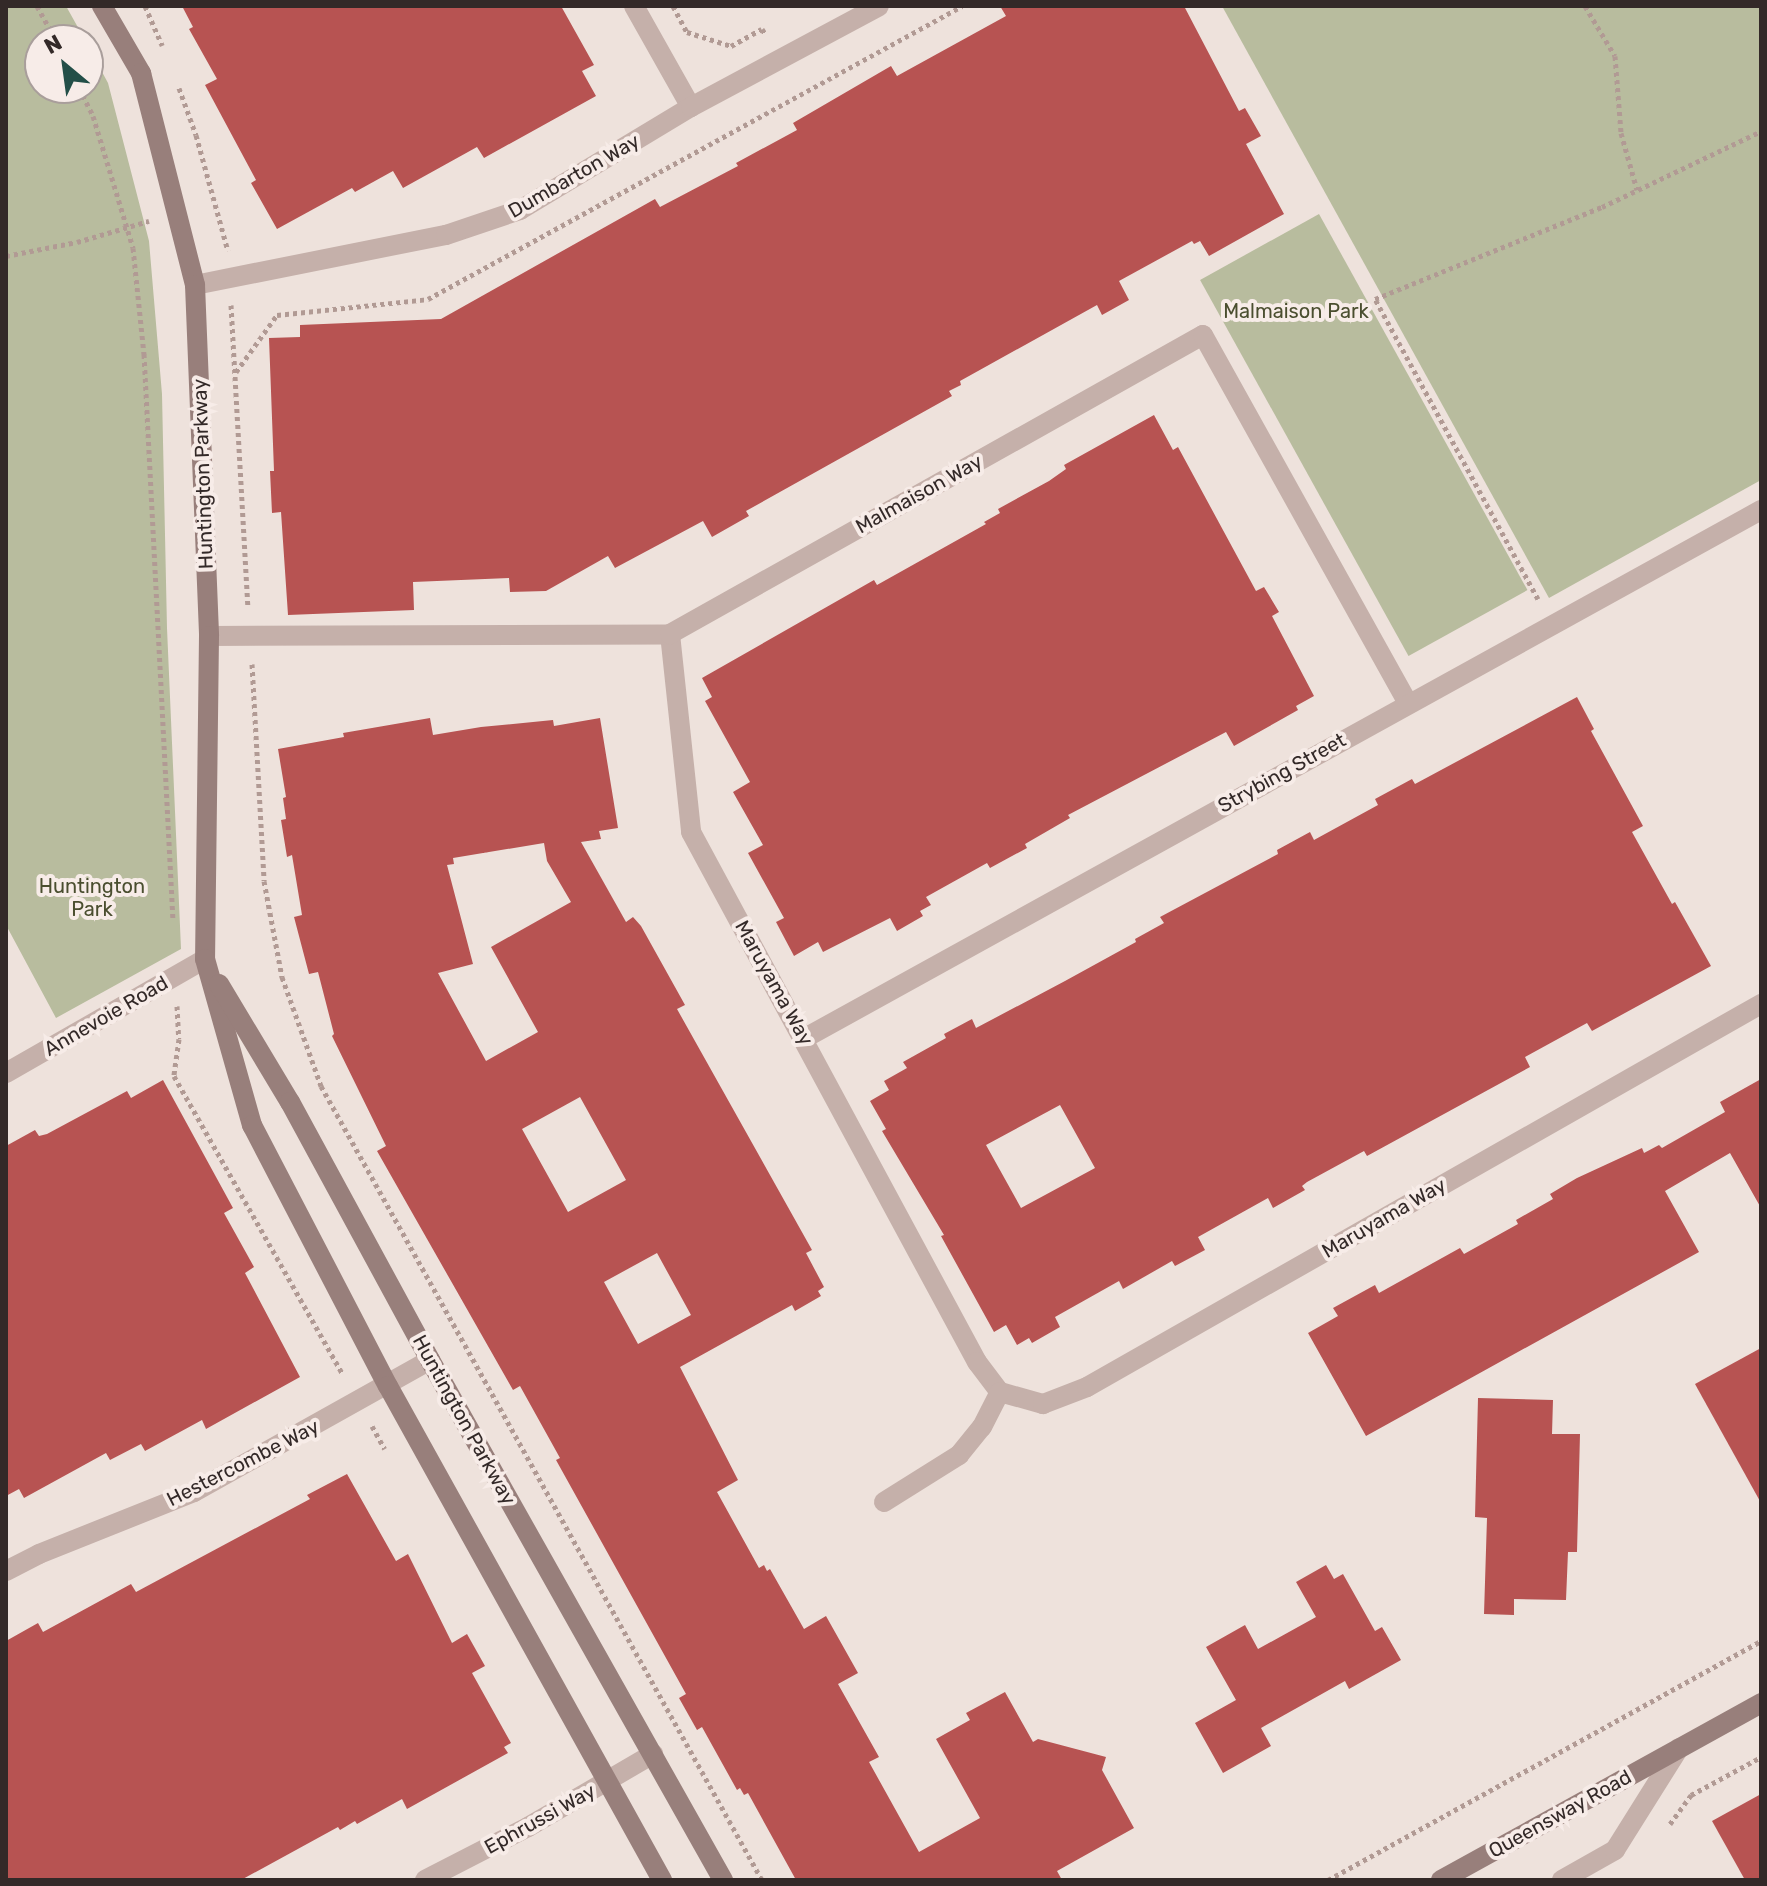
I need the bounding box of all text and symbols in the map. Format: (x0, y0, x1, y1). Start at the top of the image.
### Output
north arrow (24, 24, 104, 104)
text: N (40, 29, 67, 60)
street label: Dumbarton Way (504, 129, 644, 223)
park label: Malmaison Park (1223, 299, 1369, 323)
street label: Huntington Parkway (188, 378, 218, 570)
street label: Malmaison Way (851, 449, 987, 539)
street label: Strybing Street (1214, 728, 1350, 818)
park label: Huntington Park (39, 875, 145, 922)
street label: Maruyama Way (730, 916, 818, 1050)
street label: Annevoie Road (40, 971, 172, 1061)
street label: Maruyama Way (1318, 1173, 1450, 1263)
street label: Huntington Parkway (407, 1331, 521, 1509)
street label: Hestercombe Way (163, 1414, 323, 1512)
street label: Queensway Road (1484, 1765, 1636, 1863)
street label: Ephrussi Way (480, 1779, 600, 1859)

